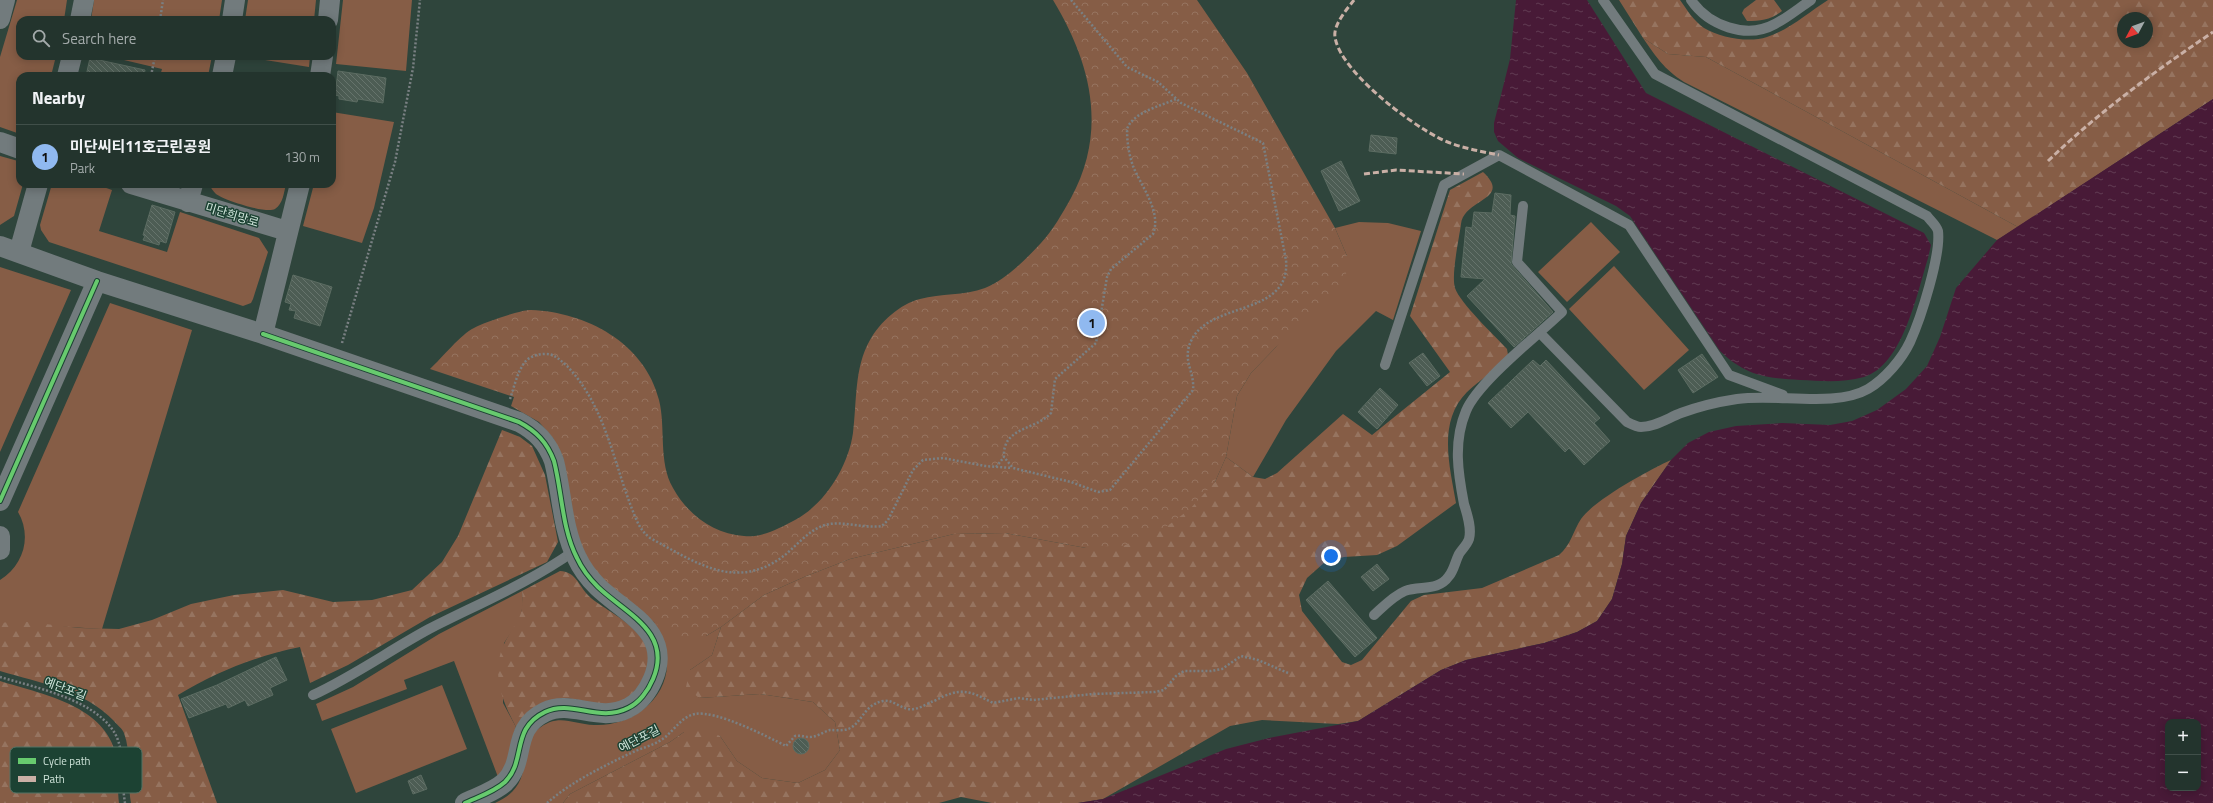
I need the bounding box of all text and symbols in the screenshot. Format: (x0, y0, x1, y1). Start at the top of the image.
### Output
north arrow (2117, 12, 2153, 48)
search box (16, 16, 336, 60)
icon: search (30, 27, 52, 49)
text: Search here (62, 27, 136, 50)
text: Nearby (32, 85, 85, 111)
text: 미단씨티11호근린공원 (70, 135, 211, 158)
text: 1 (41, 147, 49, 167)
text: 130 m (284, 147, 320, 167)
text: Park (70, 158, 95, 178)
street label: 미단희망로 (203, 197, 261, 232)
pin: 1 (1079, 308, 1105, 338)
your location (1321, 546, 1341, 566)
street label: 예단포길 (41, 672, 89, 705)
map controls (2165, 719, 2201, 791)
button: + (2165, 719, 2201, 755)
street label: 예단포길 (615, 720, 663, 757)
legend (10, 747, 142, 793)
text: Cycle path (43, 753, 91, 769)
button: − (2165, 755, 2201, 791)
text: Path (43, 771, 65, 787)

